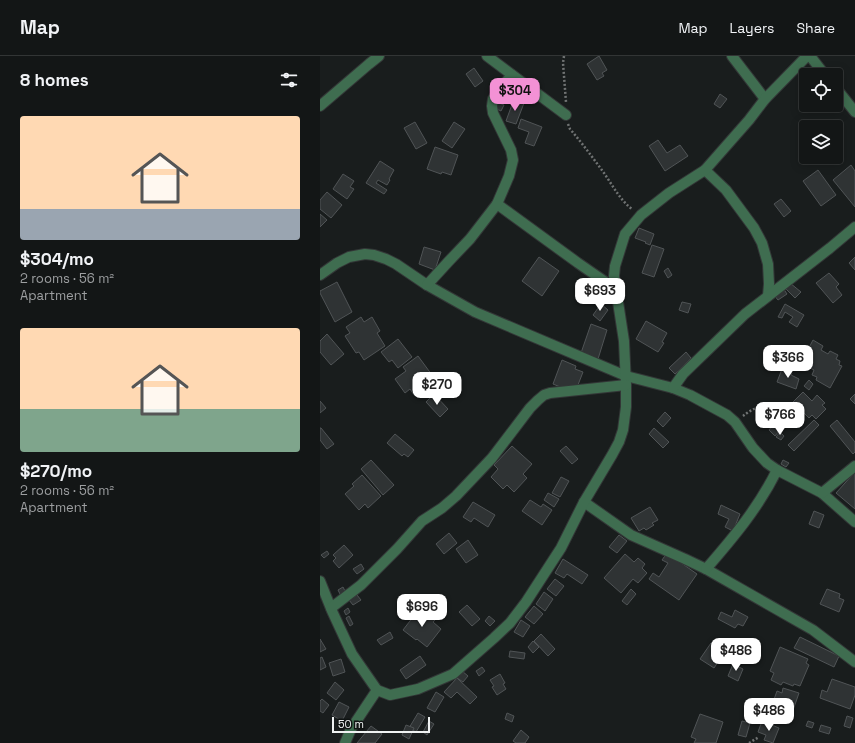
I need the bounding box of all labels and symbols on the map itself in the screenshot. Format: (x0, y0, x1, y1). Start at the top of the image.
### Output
pin: $304 (491, 78, 539, 112)
pin: $693 (576, 278, 624, 312)
pin: $366 (764, 345, 812, 379)
pin: $270 (413, 372, 461, 406)
pin: $766 (756, 402, 804, 436)
pin: $696 (398, 594, 446, 628)
pin: $486 (712, 638, 760, 672)
pin: $486 (745, 698, 793, 732)
scale bar (332, 715, 430, 734)

